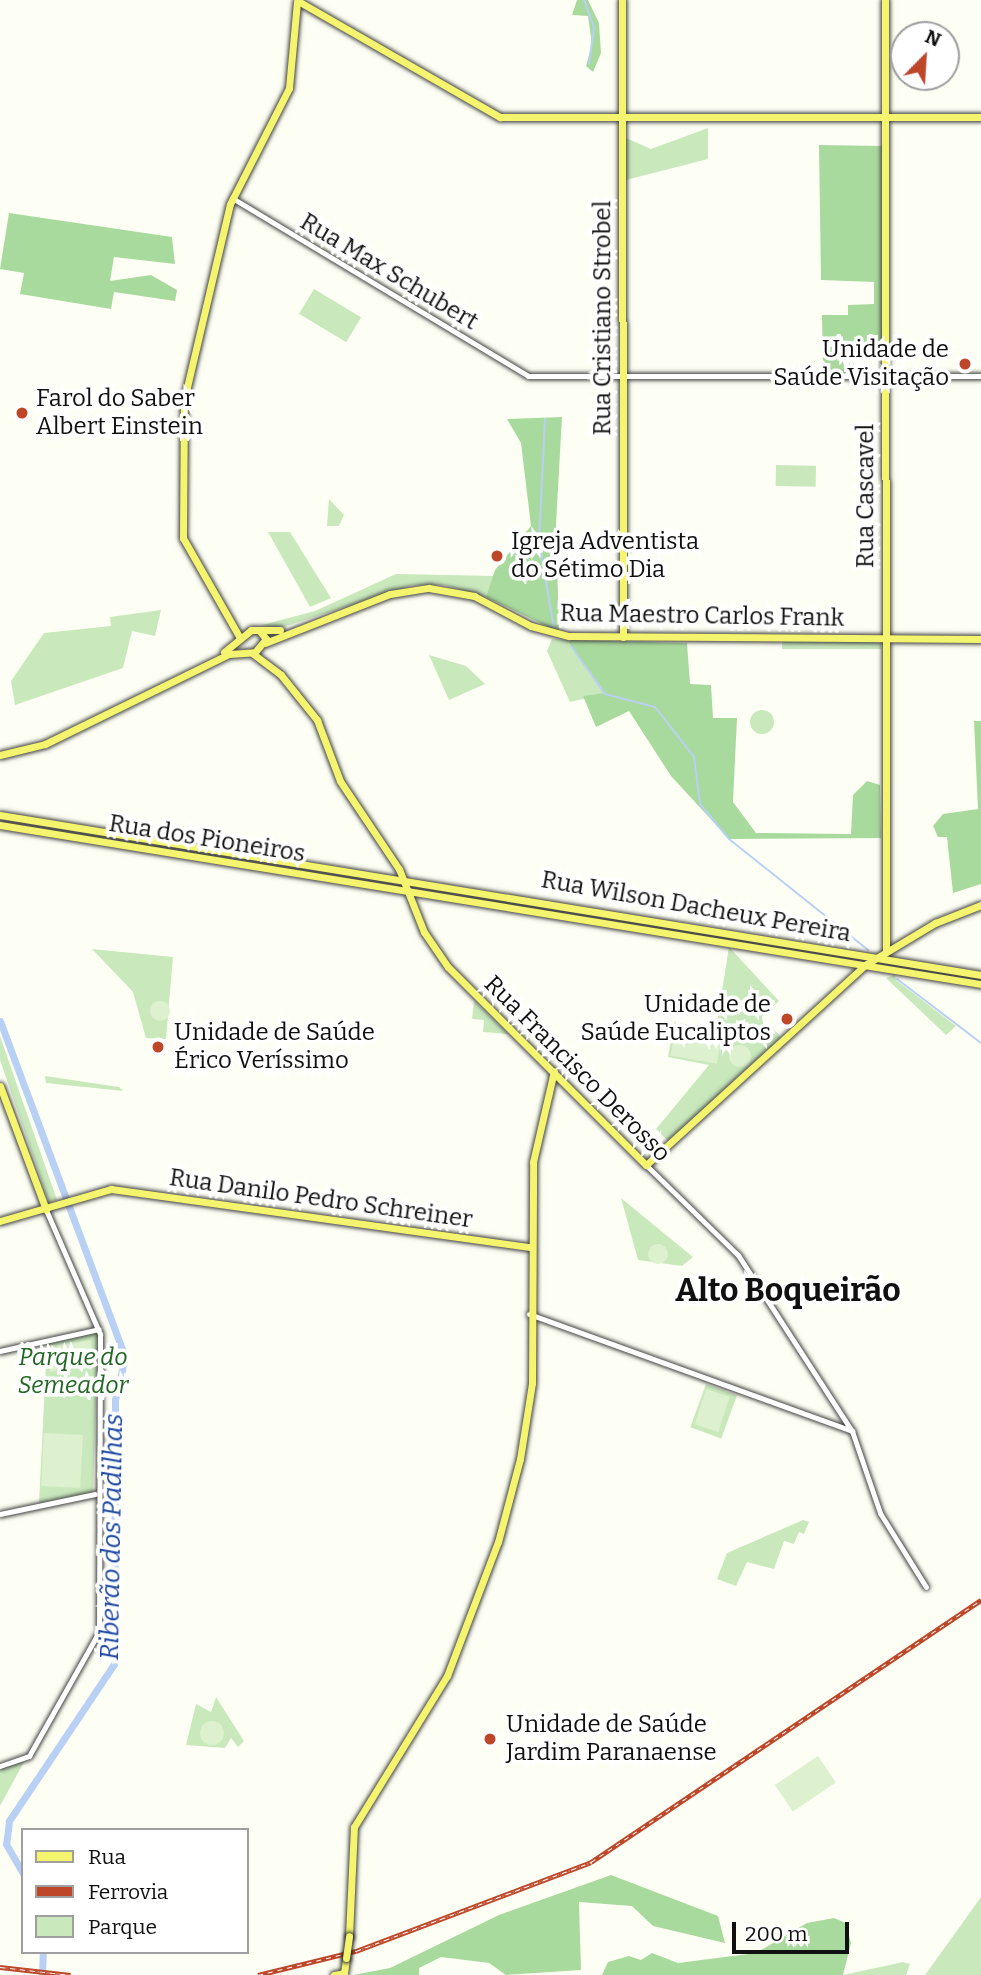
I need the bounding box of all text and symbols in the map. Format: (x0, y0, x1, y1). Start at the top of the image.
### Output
north arrow (890, 21, 960, 91)
text: N (922, 25, 944, 52)
street label: Rua Cristiano Strobel (589, 201, 617, 435)
street label: Rua Max Schubert (295, 208, 483, 336)
place label: Unidade de Saúde Visitação (773, 336, 949, 392)
marker: Unidade de Saúde Visitação (955, 354, 975, 374)
place label: Farol do Saber Albert Einstein (36, 385, 203, 441)
marker: Farol do Saber Albert Einstein (14, 405, 30, 421)
street label: Rua Cascavel (852, 424, 880, 568)
place label: Igreja Adventista do Sétimo Dia (511, 528, 699, 584)
marker: Igreja Adventista do Sétimo Dia (489, 548, 505, 564)
street label: Rua Maestro Carlos Frank (560, 599, 844, 633)
street label: Rua dos Pioneiros (107, 809, 307, 869)
street label: Rua Wilson Dacheux Pereira (539, 866, 853, 948)
street label: Rua Francisco Derosso (478, 970, 676, 1168)
place label: Unidade de Saúde Eucaliptos (581, 991, 771, 1047)
marker: Unidade de Saúde Eucaliptos (777, 1009, 797, 1029)
place label: Unidade de Saúde Érico Veríssimo (174, 1019, 375, 1075)
marker: Unidade de Saúde Érico Veríssimo (148, 1037, 168, 1057)
street label: Rua Danilo Pedro Schreiner (168, 1163, 474, 1235)
district label: Alto Boqueirão (675, 1271, 901, 1309)
park label: Parque do Semeador (18, 1344, 128, 1400)
water label: Riberão dos Padilhas (94, 1413, 130, 1661)
place label: Unidade de Saúde Jardim Paranaense (506, 1711, 717, 1767)
marker: Unidade de Saúde Jardim Paranaense (480, 1729, 500, 1749)
legend (21, 1828, 248, 1954)
text: Rua (88, 1844, 126, 1870)
text: Ferrovia (88, 1879, 168, 1905)
scale bar (736, 1909, 853, 1953)
text: Parque (88, 1914, 157, 1940)
text: 200 m (745, 1921, 808, 1947)

